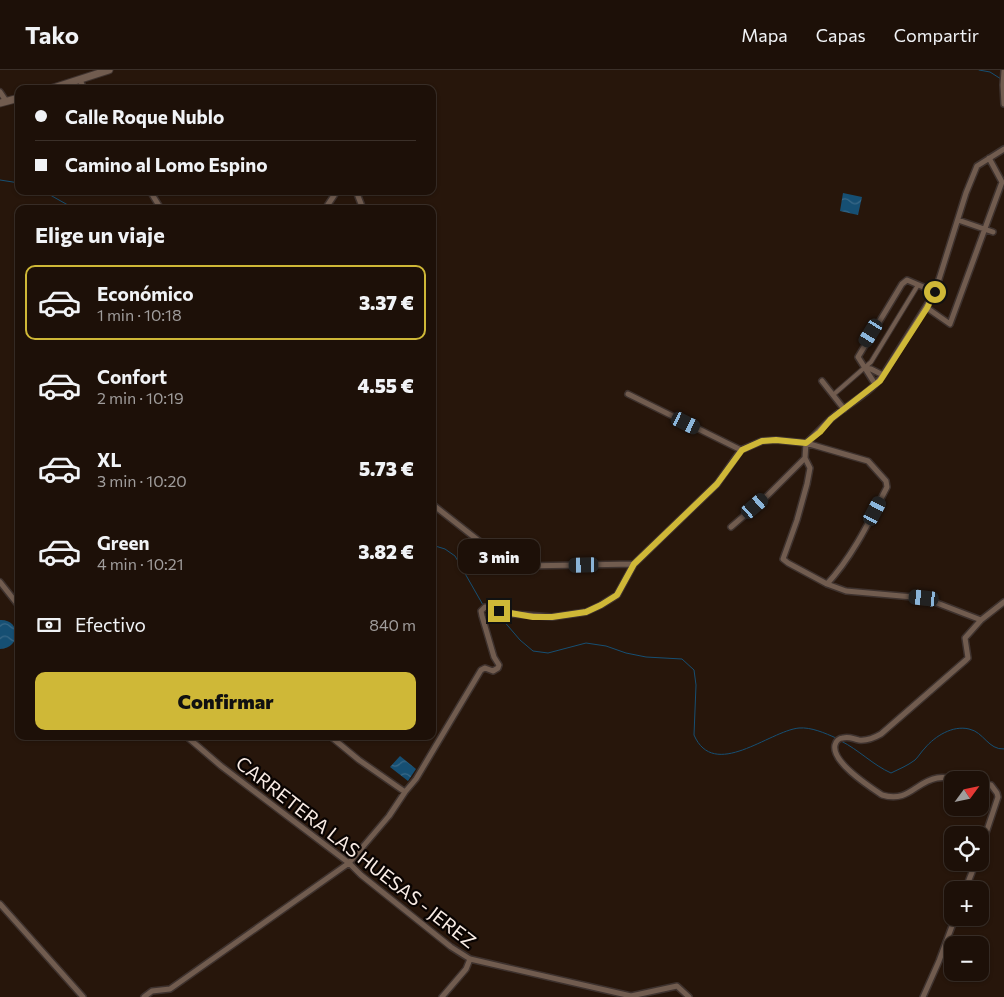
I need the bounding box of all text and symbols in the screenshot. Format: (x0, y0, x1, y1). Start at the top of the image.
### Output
text: Tako (25, 20, 79, 49)
text: Mapa (741, 24, 788, 46)
text: Capas (816, 24, 866, 46)
text: Compartir (894, 24, 979, 46)
text: Calle Roque Nublo (65, 105, 224, 128)
text: Camino al Lomo Espino (65, 153, 268, 176)
text: Elige un viaje (35, 221, 165, 248)
icon: car (37, 280, 82, 325)
route start (924, 281, 946, 303)
text: Económico (97, 282, 194, 305)
text: 3.37 € (359, 291, 414, 314)
text: 1 min · 10:18 (97, 305, 182, 324)
car (856, 316, 885, 350)
icon: car (37, 363, 82, 408)
text: Confort (97, 365, 167, 388)
text: 4.55 € (358, 374, 414, 397)
text: 2 min · 10:19 (97, 388, 184, 407)
car (669, 410, 702, 436)
icon: car (37, 446, 82, 491)
text: XL (97, 448, 122, 471)
text: 5.73 € (359, 457, 414, 480)
text: 3 min · 10:20 (97, 471, 187, 490)
car (738, 490, 771, 522)
car (861, 494, 888, 528)
icon: car (37, 529, 82, 574)
text: Green (97, 531, 149, 554)
callout: 3 min (458, 538, 540, 574)
text: 3.82 € (358, 540, 414, 563)
text: 3 min (479, 547, 519, 566)
text: 4 min · 10:21 (97, 554, 184, 573)
car (568, 557, 599, 573)
car (908, 589, 939, 607)
route end (488, 600, 510, 622)
icon: cash (35, 611, 63, 639)
text: Efectivo (75, 613, 146, 636)
text: 840 m (369, 615, 416, 634)
button: Confirmar (35, 672, 416, 730)
street label: CARRETERA LAS HUESAS - JEREZ (232, 751, 481, 952)
north arrow (944, 771, 989, 816)
map controls (944, 771, 989, 981)
button: locate (944, 826, 989, 871)
button: + (944, 881, 989, 926)
button: − (944, 936, 989, 981)

